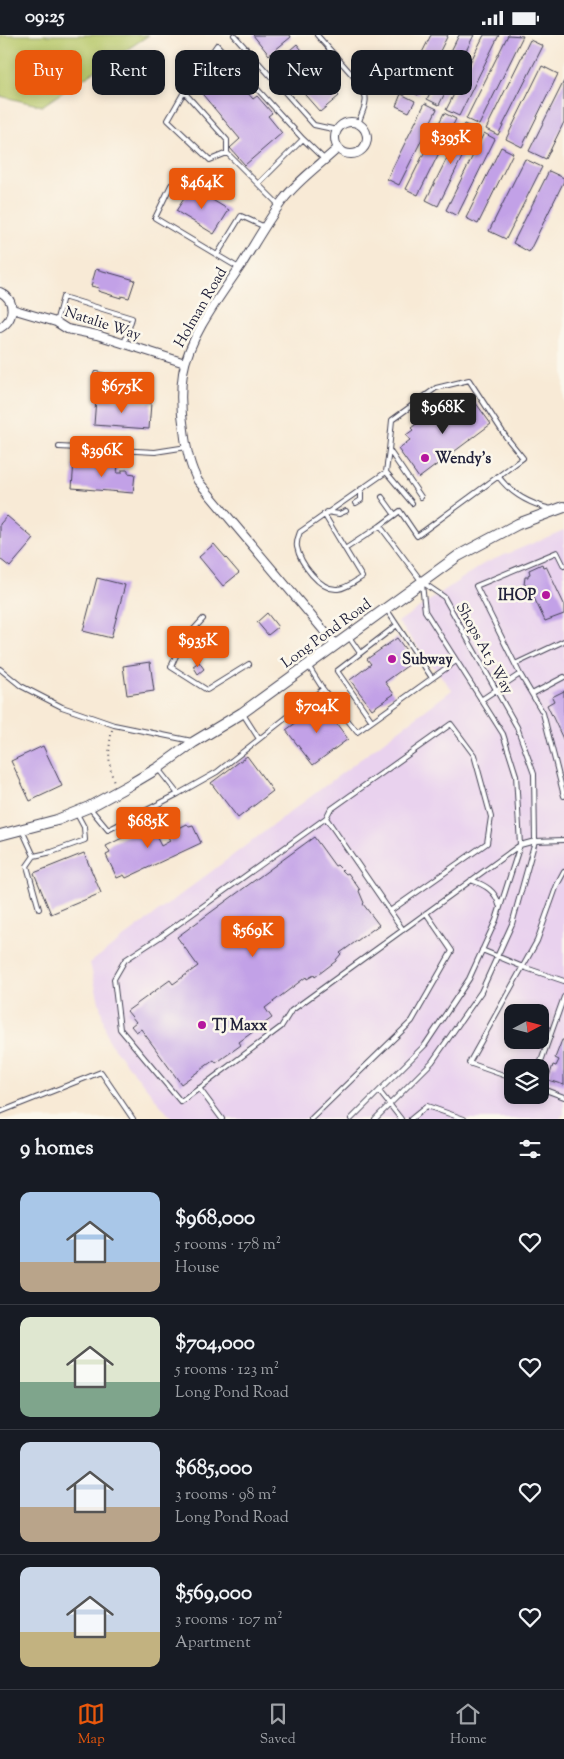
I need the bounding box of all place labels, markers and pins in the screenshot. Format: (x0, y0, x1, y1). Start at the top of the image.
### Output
pin: $395K (416, 123, 486, 165)
pin: $464K (167, 167, 237, 210)
pin: $675K (87, 371, 157, 414)
pin: $968K (408, 393, 478, 435)
pin: $396K (67, 435, 137, 478)
place label: Wendy's (435, 449, 491, 470)
marker: Wendy's (419, 452, 431, 464)
place label: IHOP (498, 586, 537, 607)
marker: IHOP (540, 589, 552, 601)
pin: $935K (163, 625, 233, 668)
place label: Subway (402, 650, 453, 671)
marker: Subway (386, 653, 398, 665)
pin: $704K (282, 691, 352, 734)
pin: $685K (113, 807, 183, 849)
pin: $569K (218, 915, 288, 958)
place label: TJ Maxx (212, 1016, 268, 1037)
marker: TJ Maxx (196, 1019, 208, 1031)

